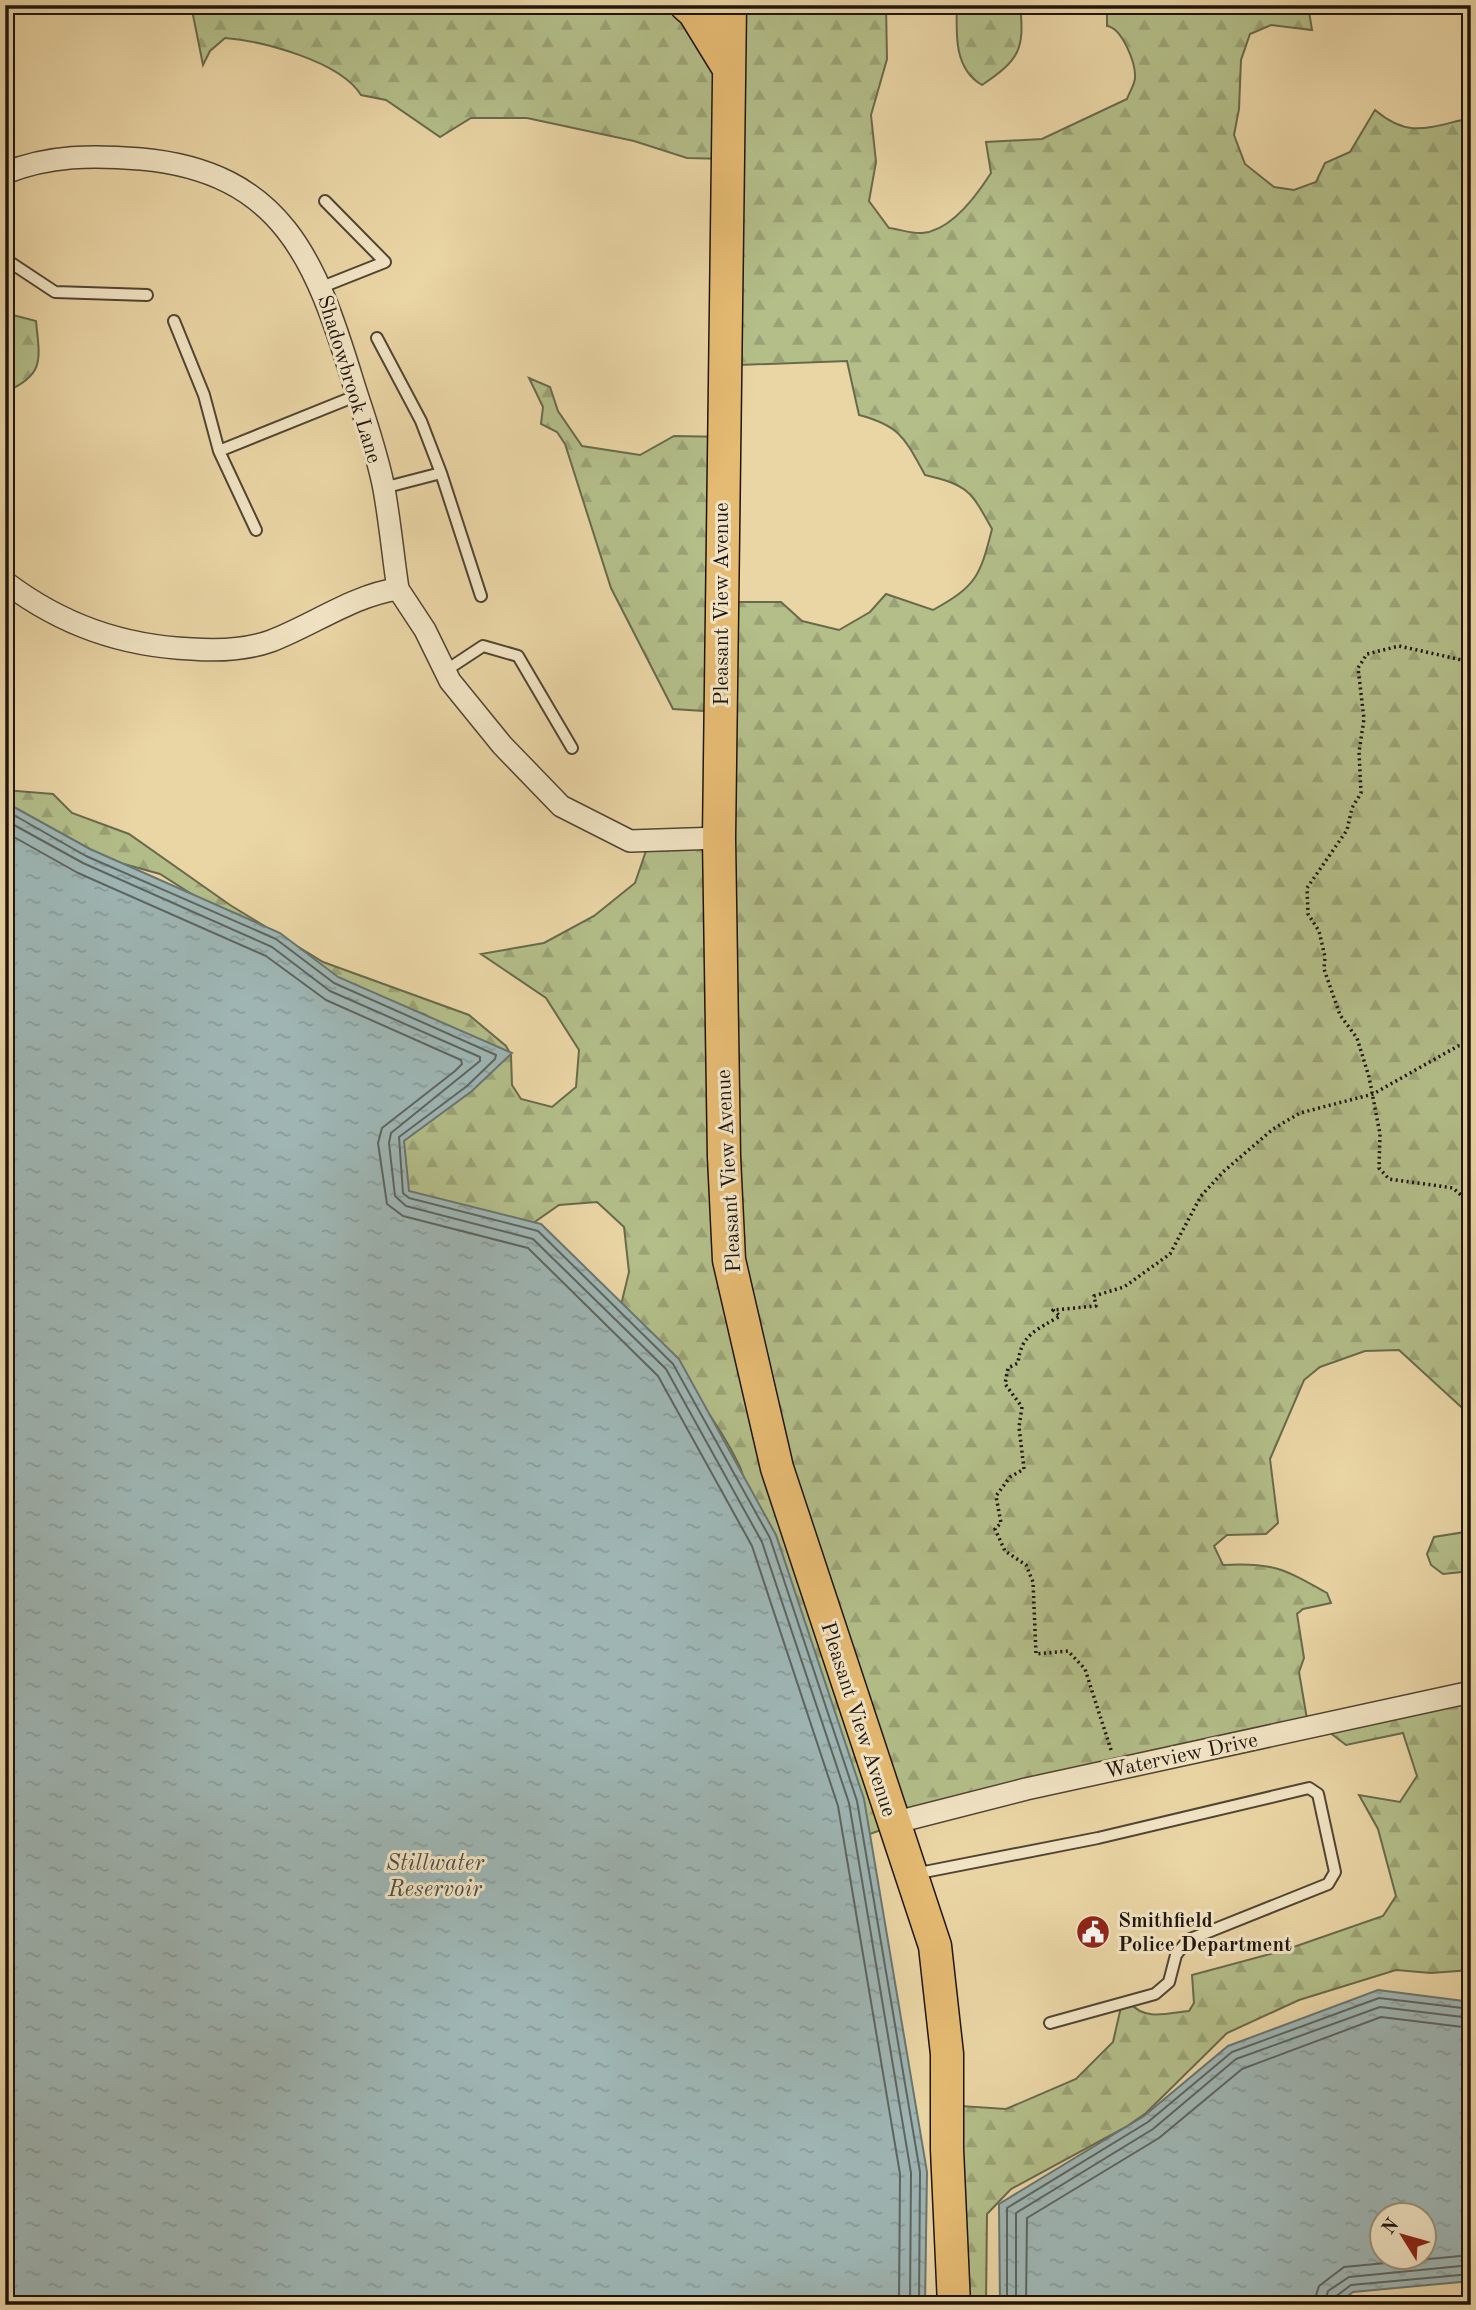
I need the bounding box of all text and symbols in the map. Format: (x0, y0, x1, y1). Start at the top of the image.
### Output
street label: Shadowbrook Lane (313, 293, 384, 466)
street label: Pleasant View Avenue (712, 502, 733, 706)
street label: Pleasant View Avenue (714, 1069, 745, 1273)
street label: Pleasant View Avenue (816, 1619, 899, 1819)
street label: Waterview Drive (1103, 1730, 1260, 1783)
water label: Stillwater Reservoir (386, 1852, 485, 1901)
place label: Smithfield Police Department (1118, 1911, 1292, 1956)
public building icon: Smithfield Police Department (1074, 1913, 1112, 1951)
north arrow (1368, 2202, 1438, 2272)
text: N (1379, 2215, 1404, 2239)

